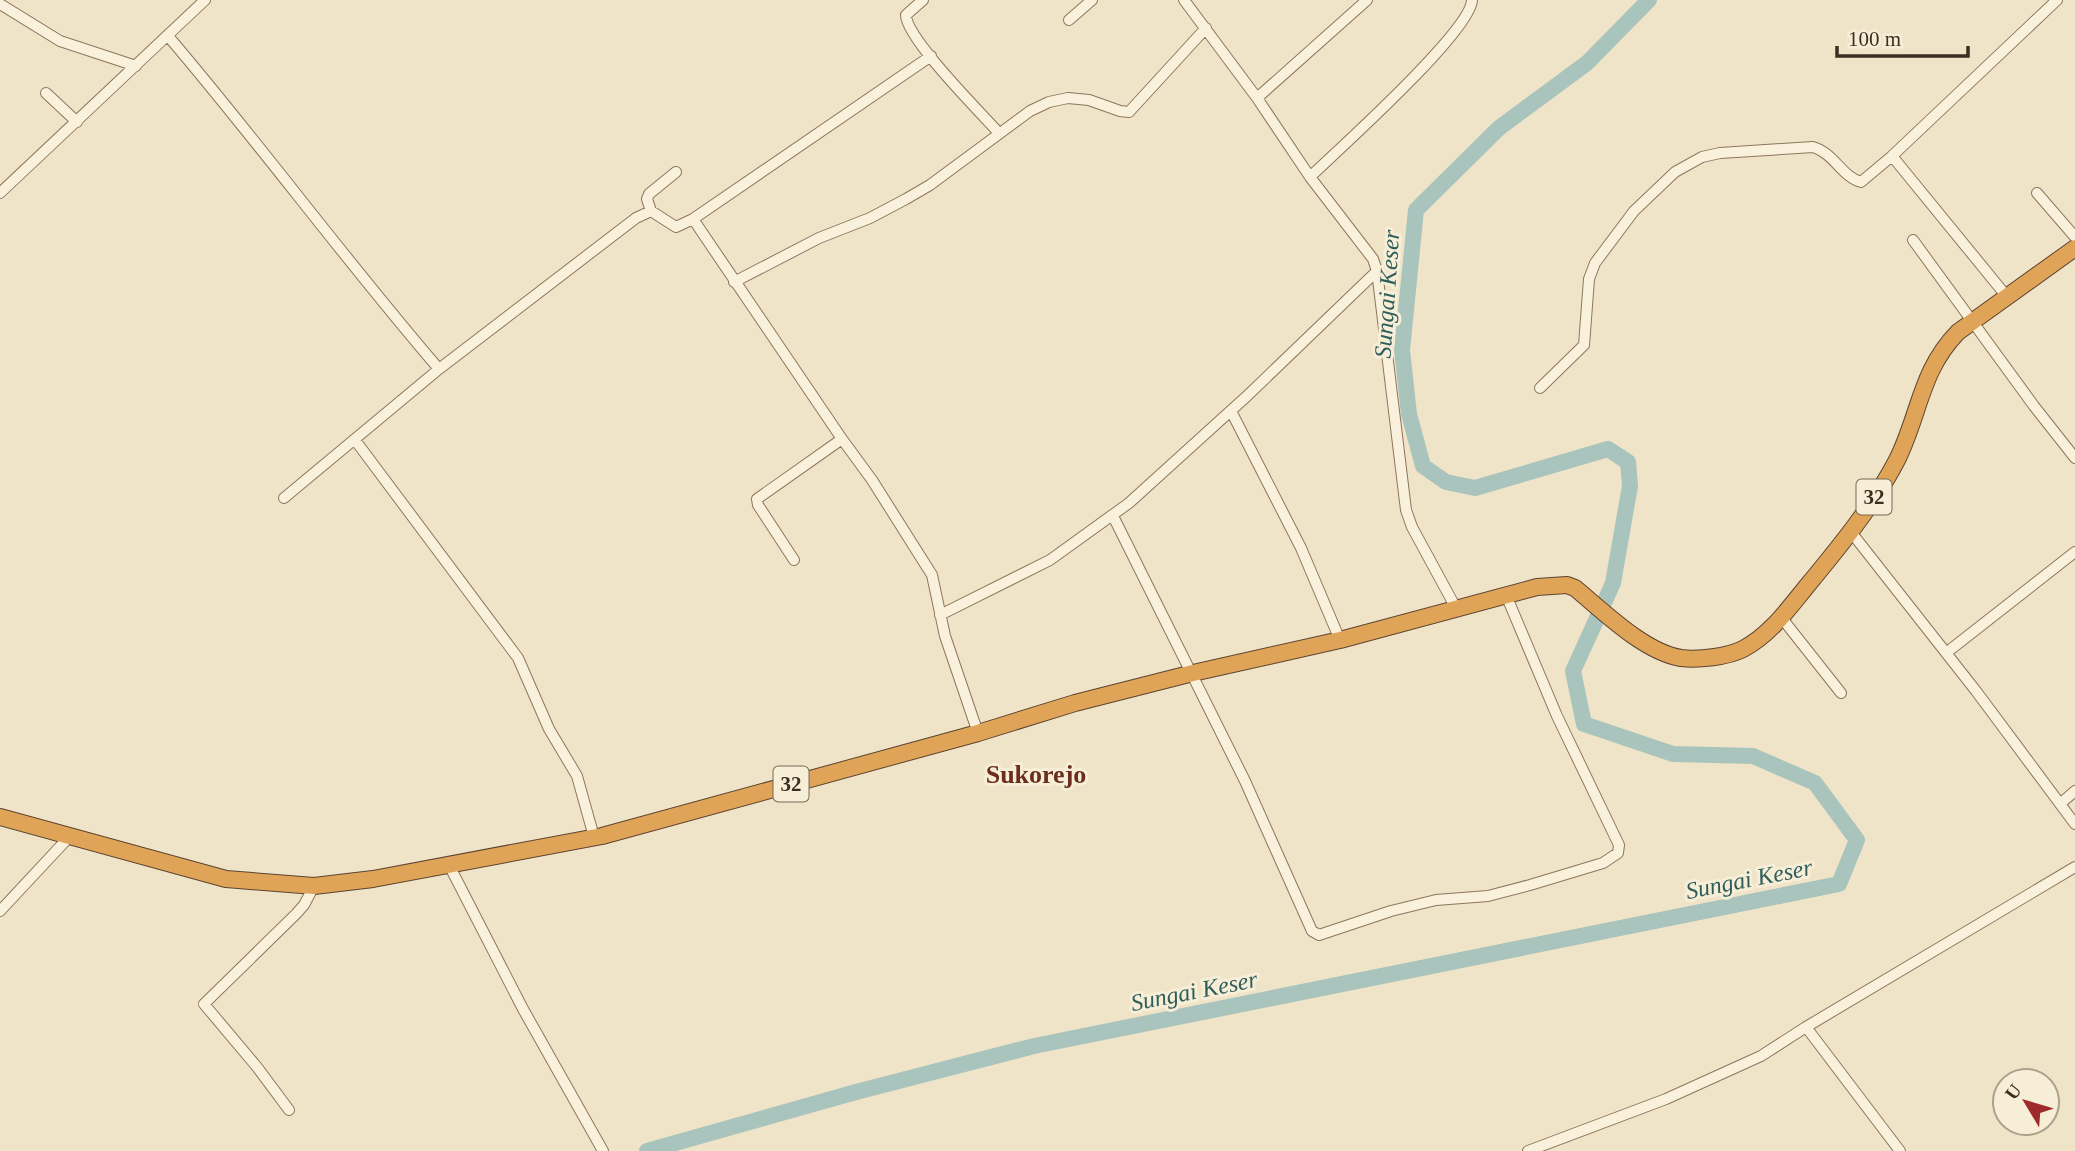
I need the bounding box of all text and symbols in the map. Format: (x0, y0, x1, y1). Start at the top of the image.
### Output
scale bar (1837, 14, 1968, 58)
text: 100 m (1848, 27, 1901, 51)
water label: Sungai Keser (1370, 228, 1405, 359)
road number: 32 (1856, 480, 1892, 514)
district label: Sukorejo (986, 760, 1086, 789)
road number: 32 (774, 766, 808, 802)
water label: Sungai Keser (1683, 854, 1815, 904)
water label: Sungai Keser (1128, 966, 1260, 1016)
north arrow (1991, 1067, 2061, 1137)
text: U (2000, 1080, 2026, 1104)

